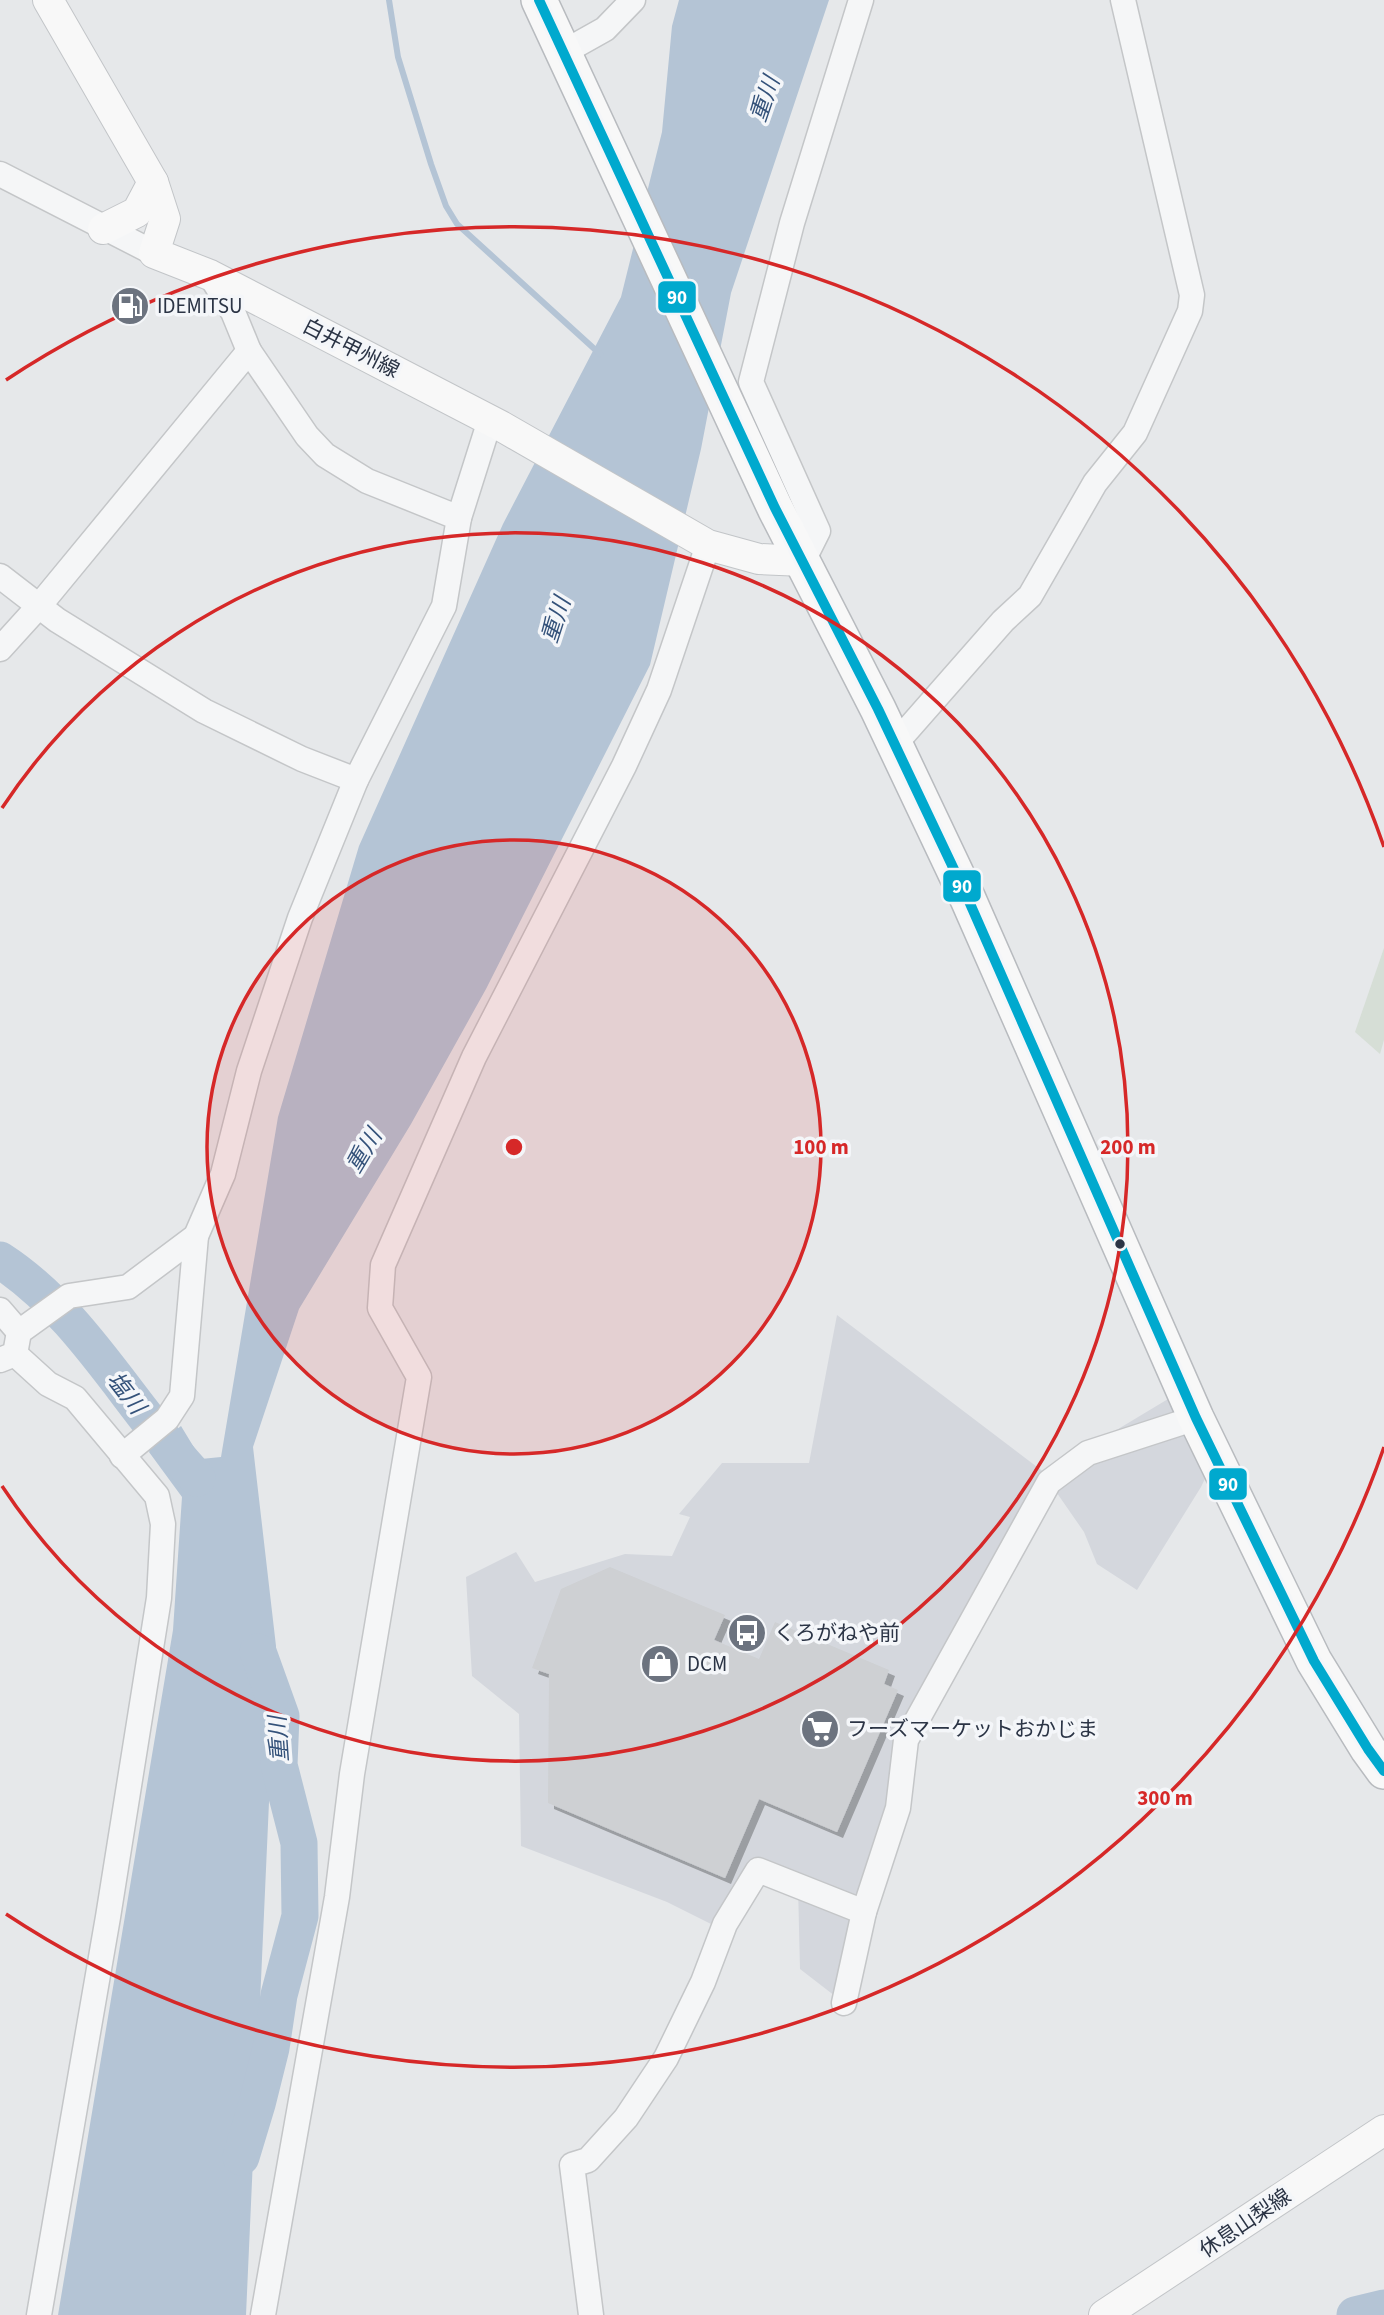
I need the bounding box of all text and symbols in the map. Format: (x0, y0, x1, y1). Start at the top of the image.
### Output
water label: 重川 (742, 69, 789, 126)
line badge: 90 (657, 280, 697, 314)
fuel station icon: IDEMITSU (109, 285, 151, 327)
text: 90 (667, 285, 687, 312)
place label: IDEMITSU (157, 291, 243, 321)
street label: 白井甲州線 (297, 311, 405, 385)
water label: 重川 (533, 590, 580, 647)
line badge: 90 (942, 869, 982, 903)
text: 90 (952, 874, 972, 901)
water label: 重川 (338, 1120, 392, 1179)
text: 100 m (793, 1132, 849, 1162)
text: 200 m (1100, 1132, 1156, 1162)
centre of rings (502, 1135, 526, 1159)
unlabelled marker (1113, 1237, 1127, 1251)
water label: 塩川 (99, 1365, 155, 1424)
line badge: 90 (1208, 1467, 1248, 1501)
text: 90 (1218, 1472, 1238, 1499)
bus stop icon: くろがねや前 (726, 1612, 768, 1654)
place label: くろがねや前 (774, 1618, 900, 1648)
shop icon: DCM (639, 1643, 681, 1685)
place label: DCM (687, 1649, 727, 1679)
supermarket icon: フーズマーケットおかじま (799, 1708, 841, 1750)
water label: 重川 (261, 1712, 297, 1763)
place label: フーズマーケットおかじま (847, 1714, 1098, 1744)
text: 300 m (1137, 1783, 1193, 1813)
street label: 休息山梨線 (1193, 2181, 1297, 2265)

